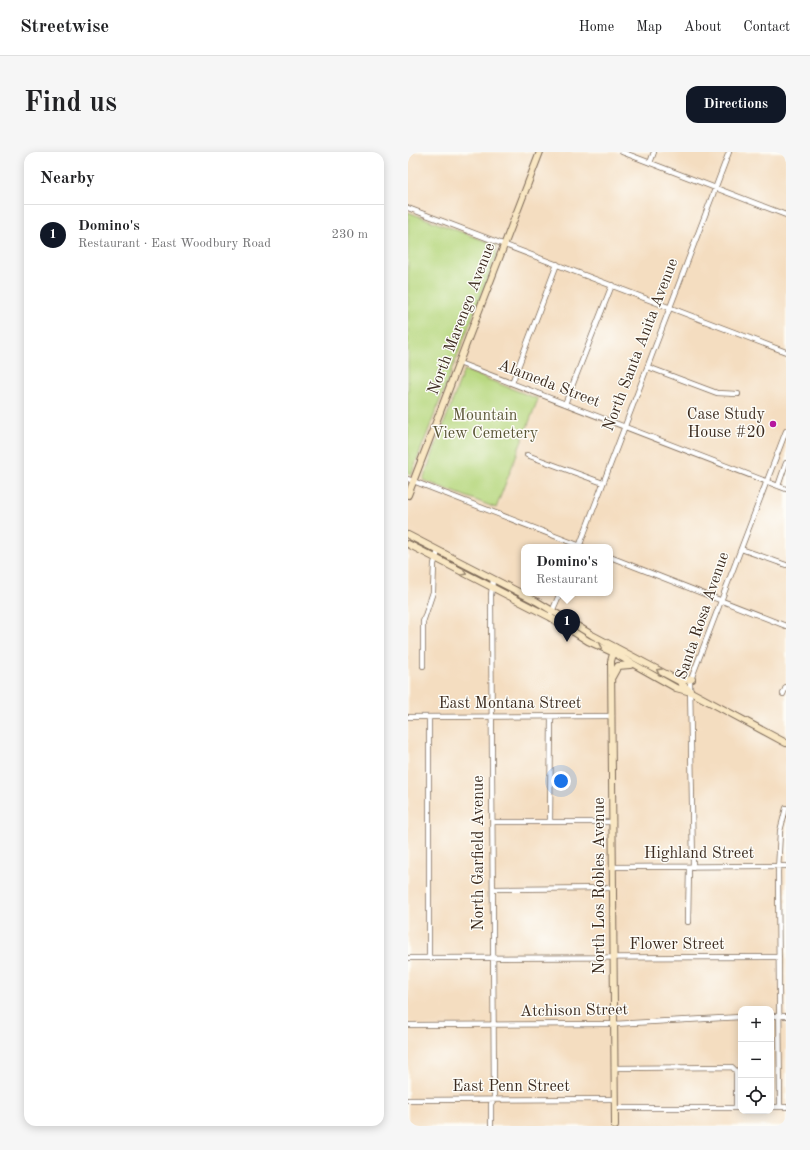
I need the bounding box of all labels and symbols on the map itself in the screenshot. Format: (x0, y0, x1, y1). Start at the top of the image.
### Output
street label: North Marengo Avenue (426, 241, 498, 397)
street label: North Santa Anita Avenue (601, 256, 681, 434)
street label: Alameda Street (496, 357, 602, 411)
place label: Case Study House #20 (687, 407, 766, 441)
park label: Mountain View Cemetery (432, 408, 539, 442)
marker: Case Study House #20 (768, 419, 778, 429)
street label: Santa Rosa Avenue (674, 550, 732, 682)
one-way arrow (460, 568, 467, 575)
pin: 1 (554, 609, 580, 642)
one-way arrow (596, 642, 604, 650)
one-way arrow (656, 668, 663, 675)
street label: East Montana Street (439, 696, 582, 712)
your location (551, 771, 571, 791)
street label: North Garfield Avenue (471, 775, 487, 931)
street label: North Los Robles Avenue (592, 797, 608, 975)
street label: Highland Street (644, 846, 755, 862)
street label: Flower Street (629, 937, 725, 953)
street label: Atchison Street (520, 1002, 629, 1020)
street label: East Penn Street (452, 1079, 570, 1095)

